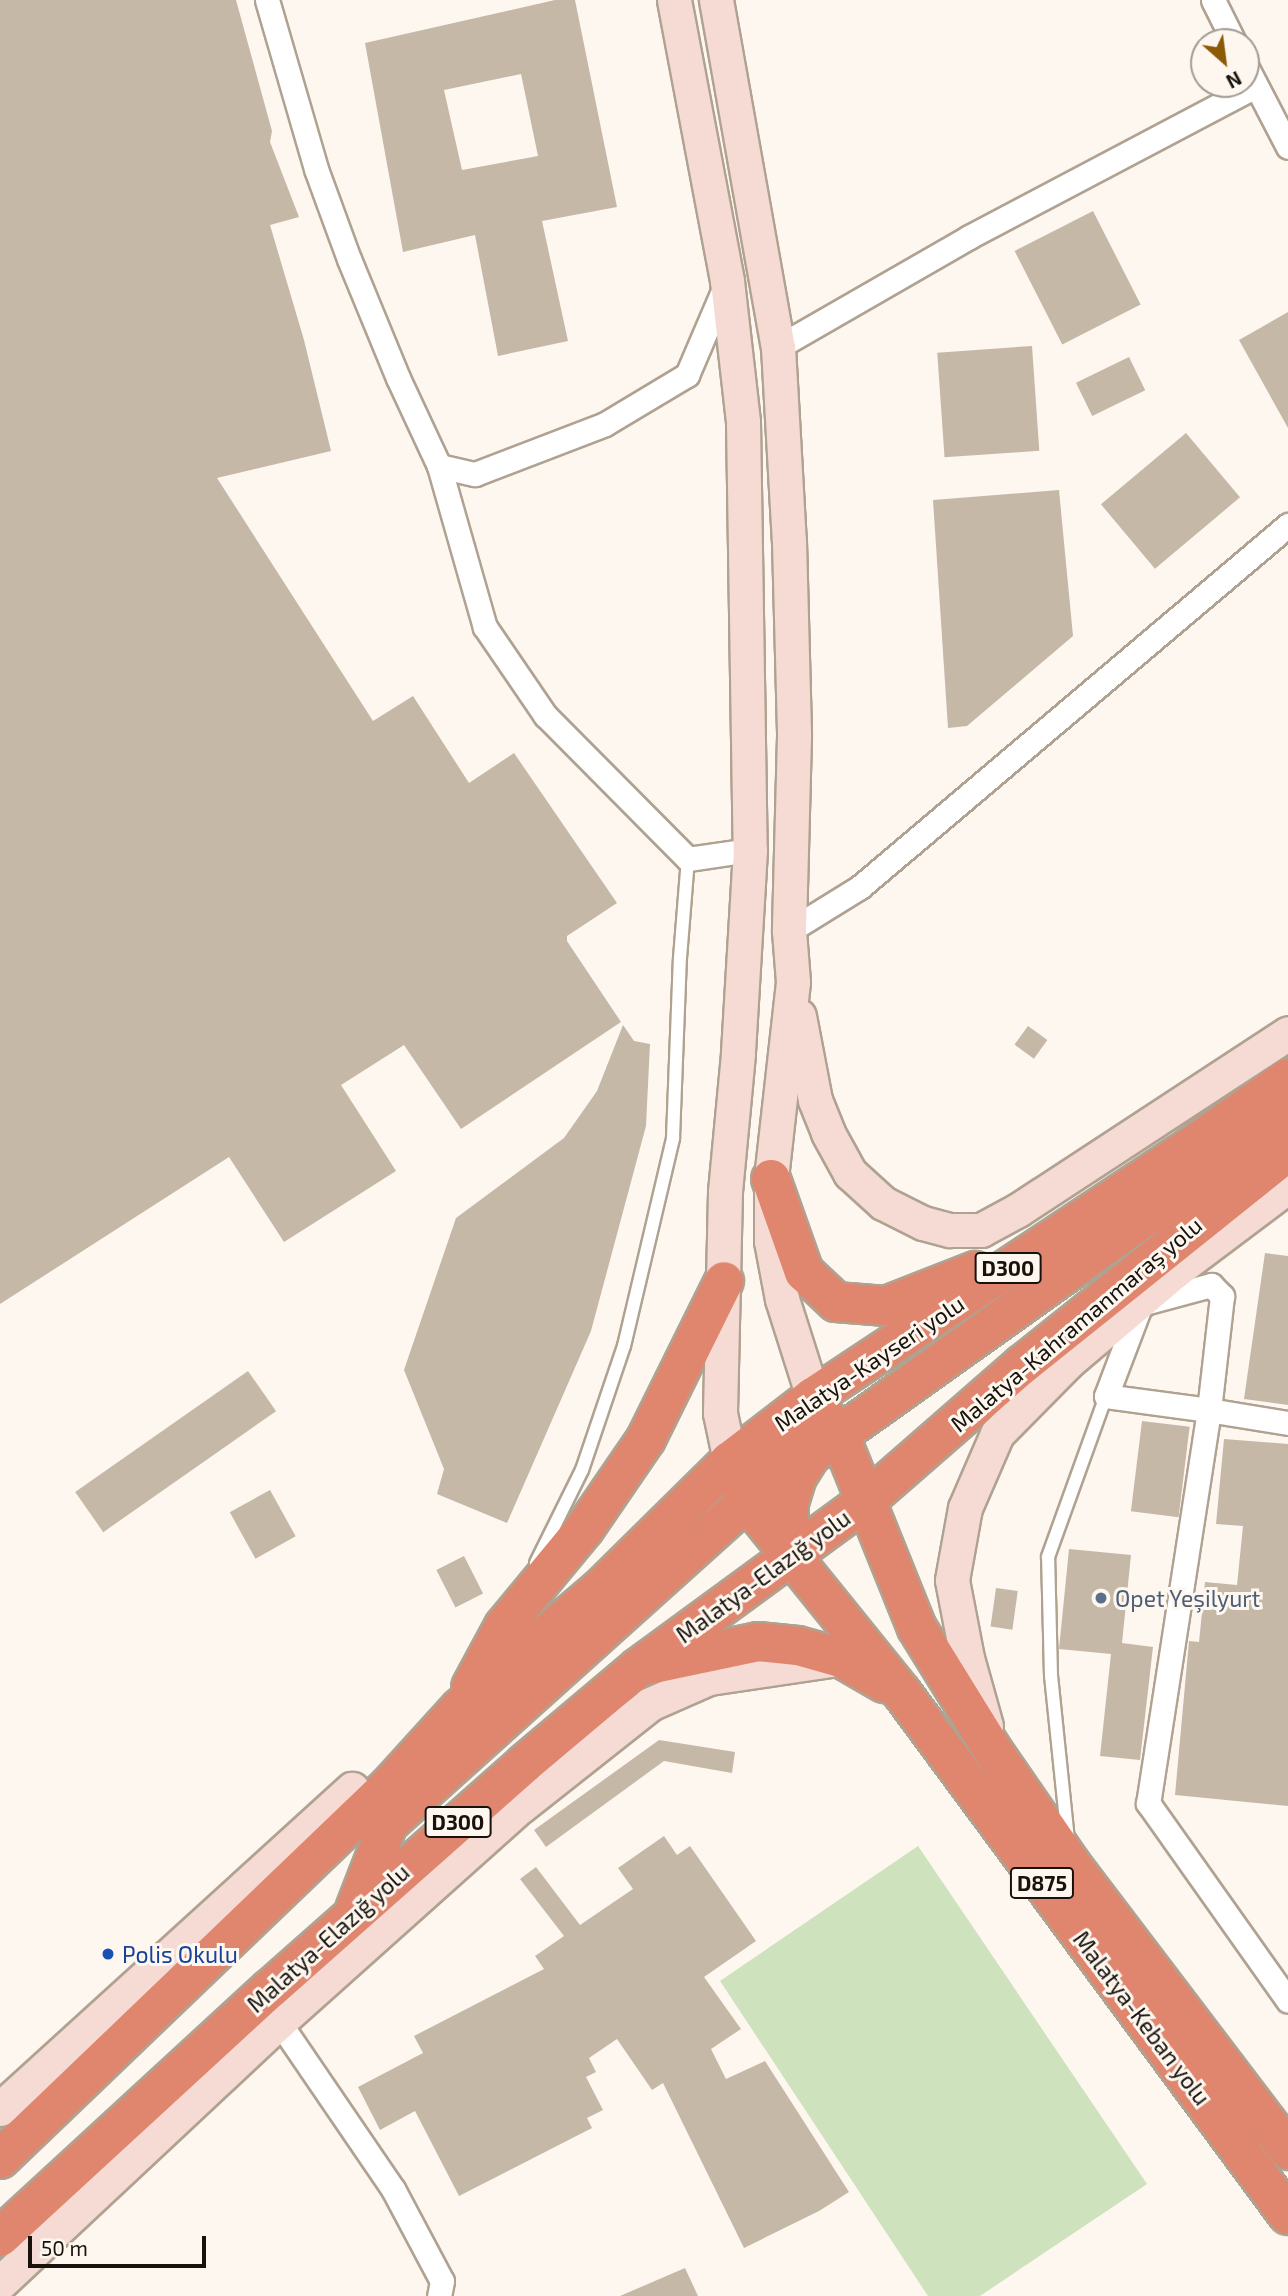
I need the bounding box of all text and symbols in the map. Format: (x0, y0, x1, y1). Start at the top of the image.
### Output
north arrow (1190, 28, 1260, 98)
text: N (1223, 67, 1246, 94)
street label: Malatya-Kahramanmaraş yolu (945, 1211, 1207, 1437)
road number: D300 (973, 1250, 1043, 1286)
street label: Malatya-Kayseri yolu (769, 1289, 969, 1437)
street label: Malatya-Elazığ yolu (670, 1503, 856, 1649)
place label: Opet Yeşilyurt (1115, 1584, 1261, 1612)
marker: Opet Yeşilyurt (1093, 1590, 1109, 1606)
road number: D300 (423, 1804, 493, 1840)
street label: Malatya-Elazığ yolu (241, 1858, 415, 2018)
road number: D875 (1009, 1866, 1075, 1900)
street label: Malatya-Keban yolu (1068, 1925, 1216, 2111)
place label: Polis Okulu (122, 1940, 238, 1968)
marker: Polis Okulu (100, 1946, 116, 1962)
scale bar (32, 2222, 210, 2266)
text: 50 m (41, 2235, 88, 2260)

